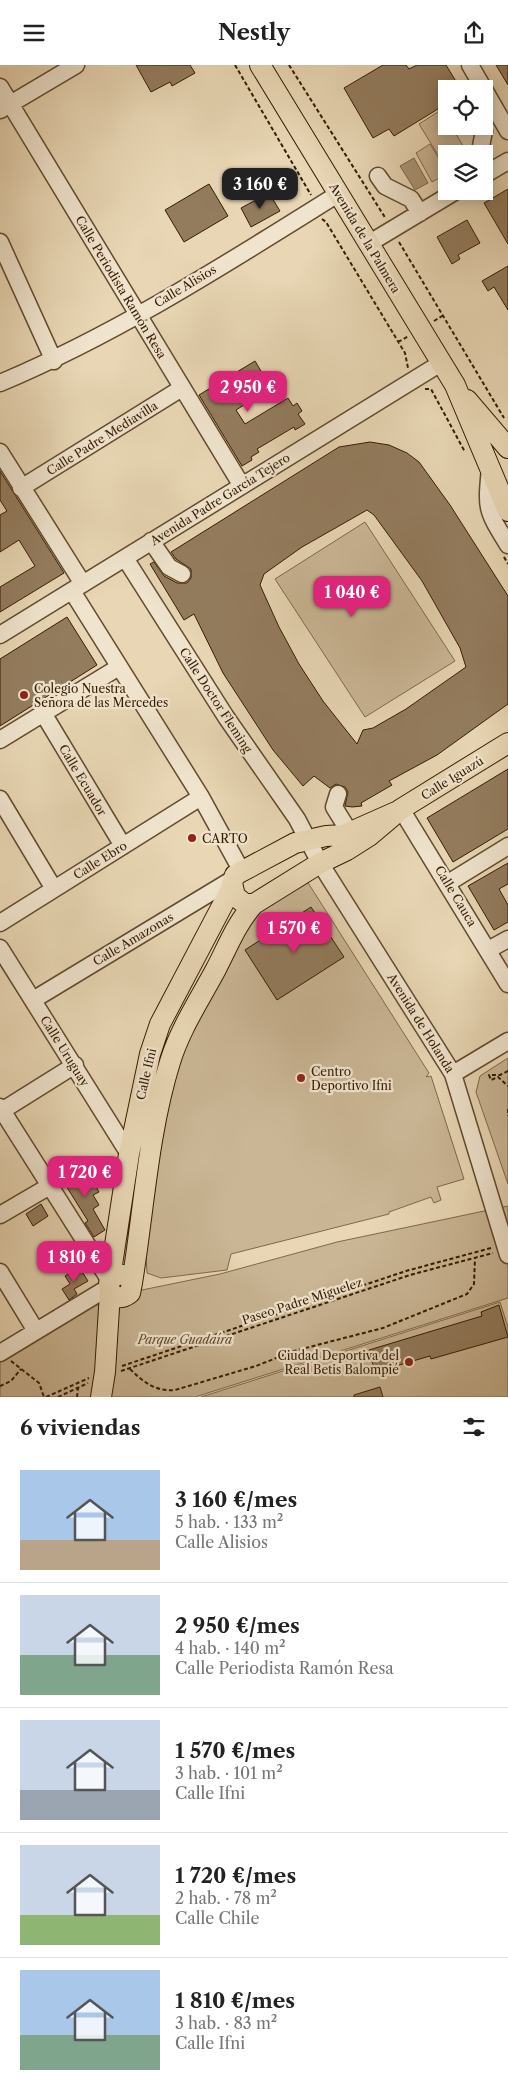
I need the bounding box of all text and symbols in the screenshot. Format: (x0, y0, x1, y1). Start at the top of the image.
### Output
icon: menu (20, 19, 48, 47)
text: Nestly (218, 19, 290, 46)
icon: share (460, 19, 488, 47)
map controls (438, 80, 493, 200)
button: locate (438, 80, 493, 135)
button: layers (438, 145, 493, 200)
pin: 3 160 € (214, 167, 306, 210)
text: 3 160 € (233, 174, 287, 194)
street label: Avenida de la Palmera (326, 179, 404, 296)
street label: Calle Periodista Ramón Resa (72, 213, 170, 362)
street label: Calle Alisios (151, 262, 219, 310)
pin: 2 950 € (202, 371, 294, 413)
text: 2 950 € (220, 377, 276, 397)
street label: Calle Padre Mediavilla (44, 397, 161, 478)
street label: Avenida Padre García Tejero (146, 450, 293, 549)
pin: 1 040 € (306, 575, 398, 618)
text: 1 040 € (324, 582, 380, 602)
street label: Calle Doctor Fleming (176, 645, 256, 756)
place label: Colegio Nuestra Señora de las Mercedes (34, 681, 168, 710)
marker: Colegio Nuestra Señora de las Mercedes (18, 689, 30, 701)
street label: Calle Ecuador (56, 742, 110, 818)
street label: Calle Iguazú (418, 753, 487, 803)
place label: CARTO (202, 831, 248, 846)
marker: CARTO (186, 832, 198, 844)
street label: Calle Ebro (70, 838, 130, 882)
street label: Calle Cauca (432, 863, 480, 930)
street label: Calle Amazonas (90, 909, 176, 969)
pin: 1 570 € (248, 911, 340, 954)
text: 1 570 € (268, 918, 320, 938)
street label: Avenida de Holanda (384, 970, 458, 1076)
street label: Calle Uruguay (37, 1013, 93, 1089)
street label: Calle Ifni (133, 1046, 159, 1101)
place label: Centro Deportivo Ifni (311, 1064, 392, 1093)
marker: Centro Deportivo Ifni (295, 1072, 307, 1084)
pin: 1 720 € (39, 1155, 131, 1198)
text: 1 720 € (58, 1162, 112, 1182)
pin: 1 810 € (28, 1241, 120, 1283)
text: 1 810 € (48, 1247, 100, 1267)
street label: Paseo Padre Miguelez (240, 1274, 364, 1328)
park label: Parque Guadaíra (137, 1332, 232, 1347)
place label: Ciudad Deportiva del Real Betis Balompié (277, 1348, 399, 1377)
marker: Ciudad Deportiva del Real Betis Balompié (403, 1356, 415, 1368)
icon: filters (460, 1413, 488, 1441)
text: 6 viviendas (20, 1415, 141, 1440)
text: 3 160 €/mes (175, 1487, 297, 1512)
icon: home (60, 1490, 120, 1550)
text: 5 hab. · 133 m² (175, 1512, 283, 1532)
text: Calle Alisios (175, 1532, 268, 1552)
text: 2 950 €/mes (175, 1613, 300, 1638)
icon: home (60, 1615, 120, 1675)
text: 4 hab. · 140 m² (175, 1638, 286, 1658)
text: Calle Periodista Ramón Resa (175, 1658, 394, 1678)
text: 1 570 €/mes (175, 1738, 295, 1763)
icon: home (60, 1740, 120, 1800)
text: 3 hab. · 101 m² (175, 1763, 283, 1783)
text: Calle Ifni (175, 1783, 245, 1803)
text: 1 720 €/mes (175, 1863, 296, 1888)
icon: home (60, 1865, 120, 1925)
text: 2 hab. · 78 m² (175, 1888, 277, 1908)
text: Calle Chile (175, 1908, 259, 1928)
text: 1 810 €/mes (175, 1988, 295, 2013)
icon: home (60, 1990, 120, 2050)
text: 3 hab. · 83 m² (175, 2013, 277, 2033)
text: Calle Ifni (175, 2033, 245, 2053)

